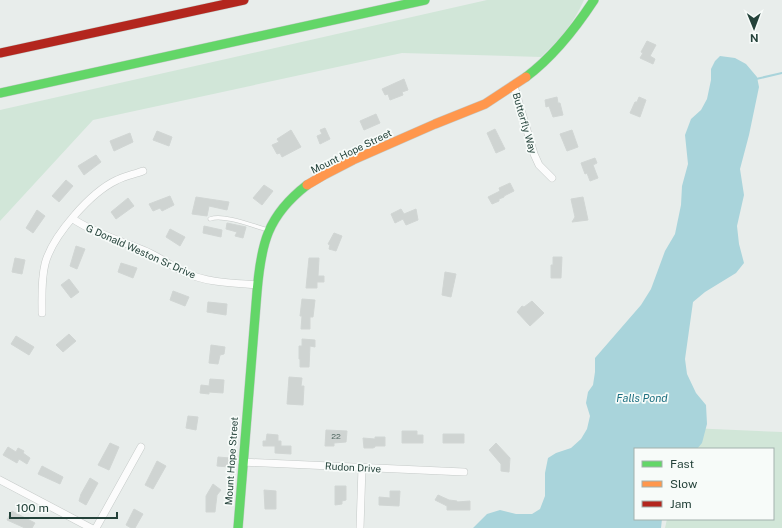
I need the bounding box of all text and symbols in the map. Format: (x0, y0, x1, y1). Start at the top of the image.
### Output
north arrow (734, 8, 774, 48)
text: N (750, 32, 759, 44)
street label: Butterfly Way (511, 91, 540, 156)
street label: Mount Hope Street (309, 126, 394, 176)
street label: G Donald Weston Sr Drive (84, 221, 198, 281)
water label: Falls Pond (616, 392, 668, 404)
street label: Mount Hope Street (222, 416, 240, 506)
house number: 22 (331, 431, 341, 441)
legend (634, 448, 774, 520)
text: Fast (670, 457, 695, 471)
street label: Rudon Drive (325, 460, 382, 474)
text: Slow (670, 477, 698, 491)
scale bar (10, 494, 117, 520)
text: Jam (670, 497, 692, 511)
text: 100 m (16, 501, 49, 515)

